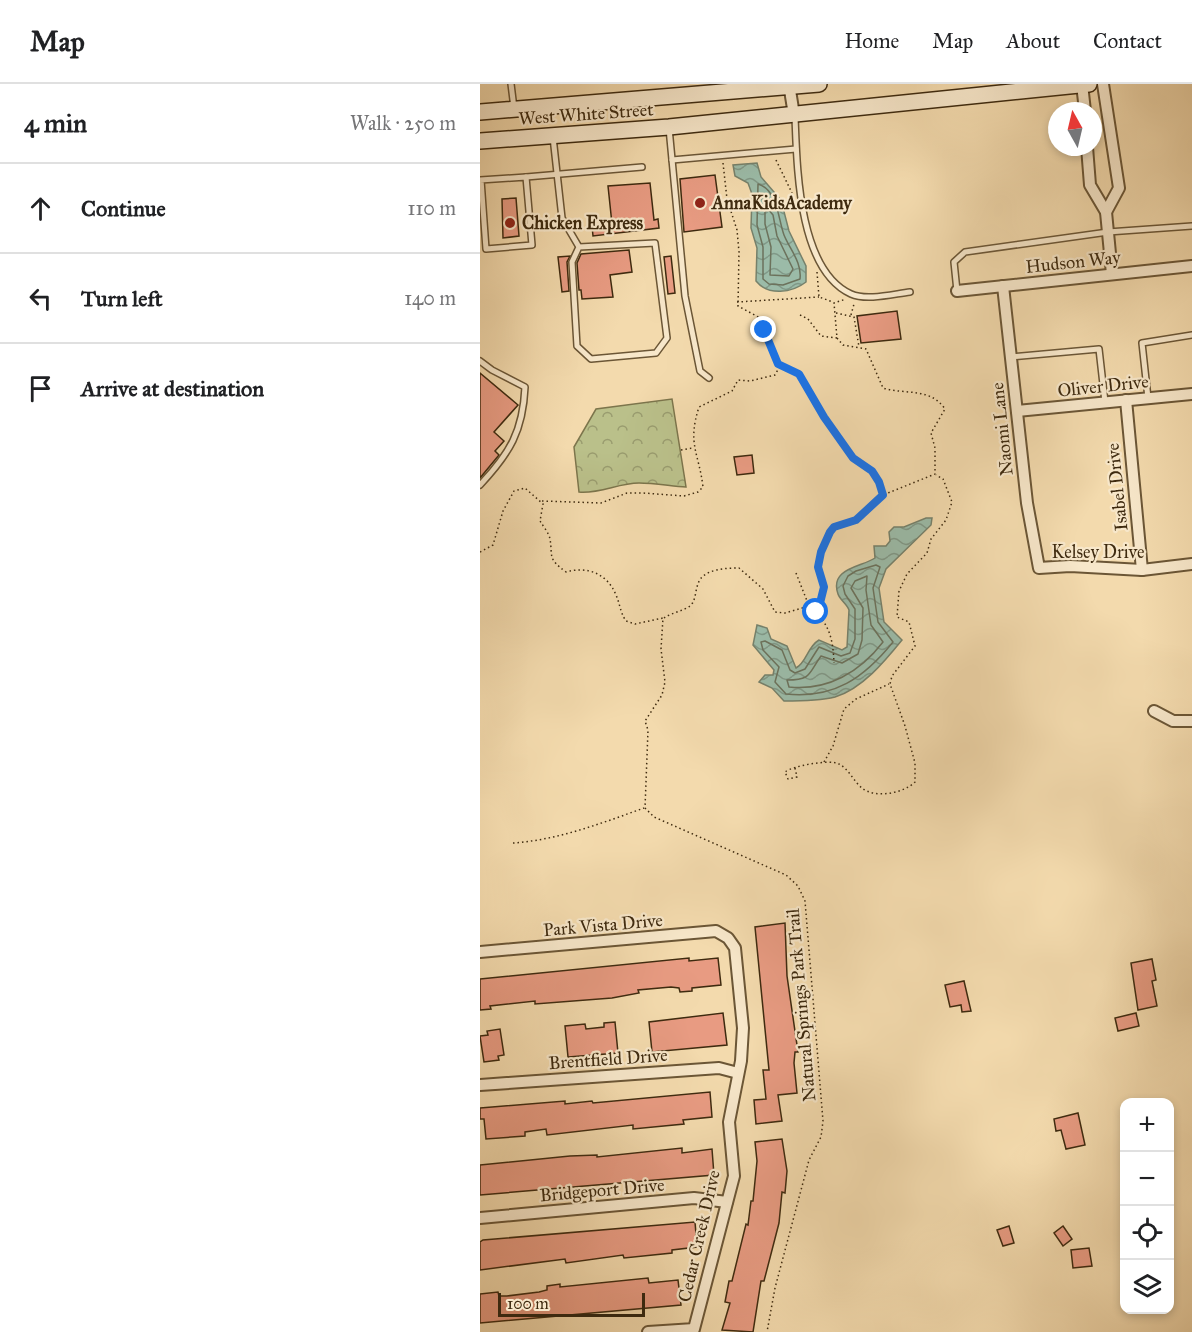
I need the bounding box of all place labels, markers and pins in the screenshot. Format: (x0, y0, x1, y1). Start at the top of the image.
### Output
place label: AnnaKidsAcademy (711, 192, 853, 215)
marker: AnnaKidsAcademy (693, 196, 707, 210)
place label: Chicken Express (522, 212, 644, 235)
marker: Chicken Express (503, 216, 517, 230)

